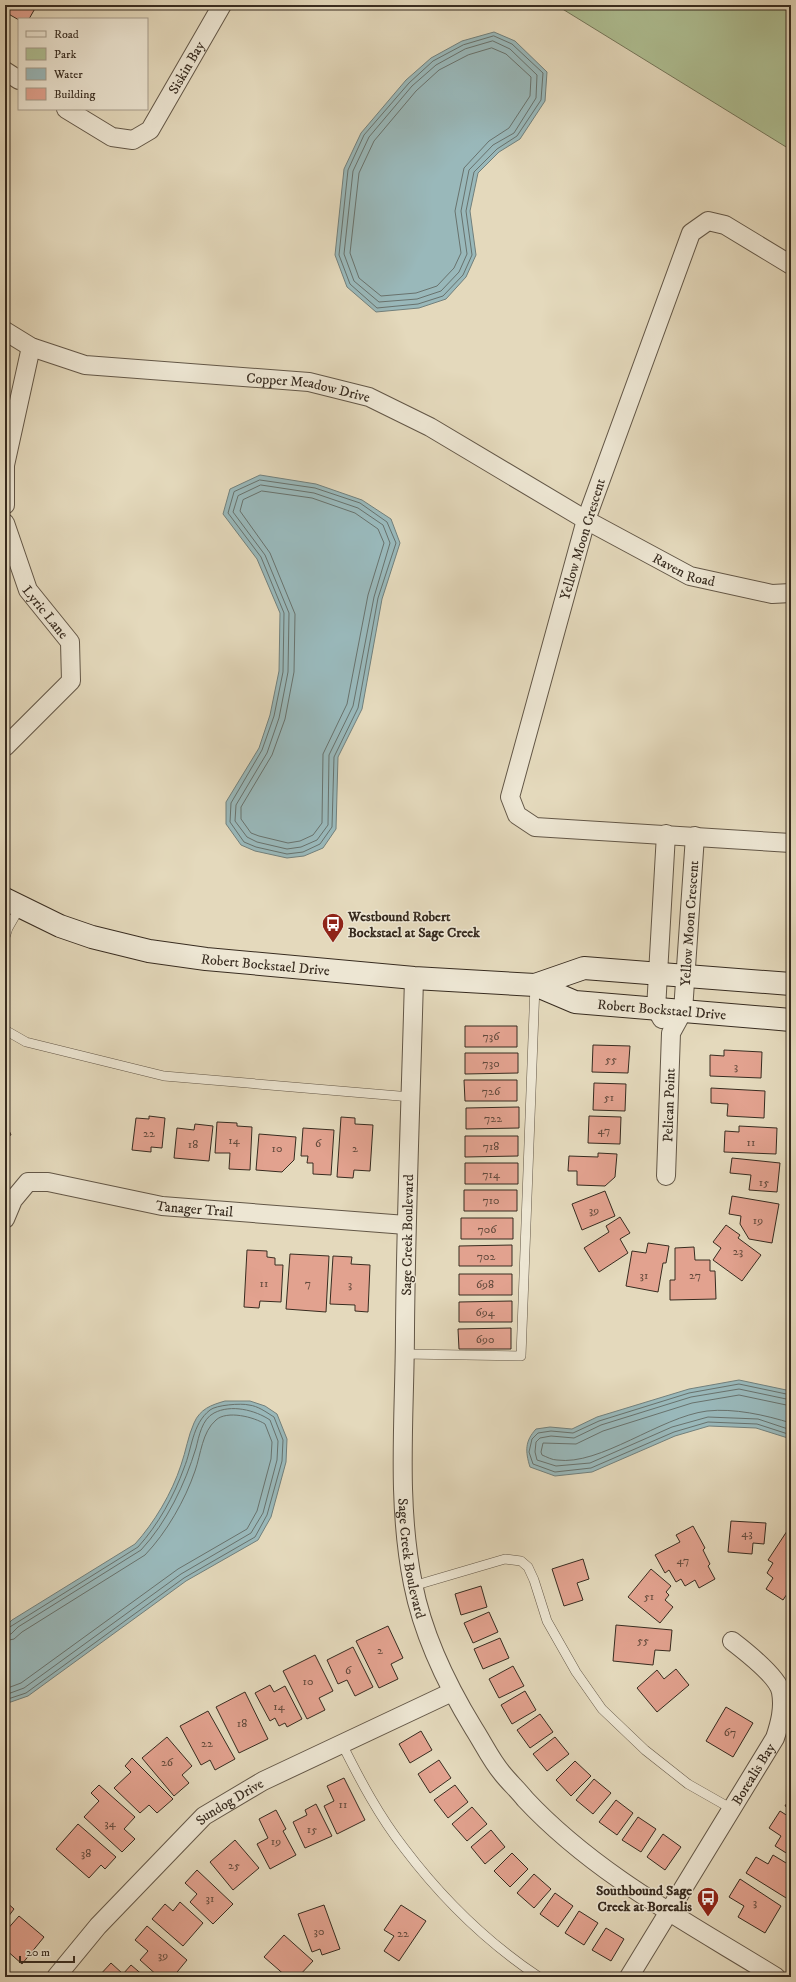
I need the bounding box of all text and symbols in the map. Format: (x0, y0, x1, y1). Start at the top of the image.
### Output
legend (18, 18, 148, 110)
text: Road (54, 27, 79, 42)
street label: Siskin Bay (165, 38, 209, 98)
text: Park (54, 47, 76, 62)
text: Water (53, 67, 83, 82)
text: Building (54, 87, 95, 102)
street label: Copper Meadow Drive (246, 369, 372, 407)
street label: Yellow Moon Crescent (556, 476, 610, 602)
street label: Raven Road (649, 550, 717, 591)
street label: Lyric Lane (18, 582, 72, 643)
street label: Yellow Moon Crescent (677, 859, 703, 987)
place label: Westbound Robert Bockstael at Sage Creek (347, 908, 481, 942)
bus stop icon: Westbound Robert Bockstael at Sage Creek (320, 911, 346, 944)
street label: Robert Bockstael Drive (200, 950, 331, 980)
street label: Robert Bockstael Drive (597, 996, 727, 1025)
house number: 736 (482, 1029, 500, 1044)
house number: 55 (605, 1052, 617, 1067)
house number: 730 (482, 1056, 500, 1071)
house number: 3 (734, 1059, 738, 1074)
street label: Pelican Point (659, 1067, 680, 1142)
house number: 726 (482, 1084, 501, 1099)
house number: 51 (604, 1090, 614, 1105)
house number: 722 (484, 1111, 502, 1126)
house number: 47 (598, 1123, 610, 1138)
house number: 22 (143, 1126, 155, 1141)
house number: 14 (228, 1133, 241, 1148)
house number: 11 (747, 1135, 755, 1150)
house number: 6 (315, 1136, 322, 1151)
house number: 18 (188, 1137, 198, 1152)
house number: 718 (483, 1139, 499, 1154)
house number: 10 (272, 1141, 282, 1156)
house number: 2 (352, 1141, 358, 1156)
house number: 714 (482, 1167, 501, 1182)
street label: Sage Creek Boulevard (398, 1174, 418, 1296)
house number: 15 (759, 1175, 769, 1190)
house number: 710 (482, 1193, 500, 1208)
street label: Tanager Trail (154, 1197, 234, 1222)
house number: 39 (589, 1203, 599, 1218)
house number: 19 (753, 1213, 763, 1228)
house number: 706 (477, 1222, 497, 1237)
house number: 23 (733, 1244, 743, 1259)
house number: 702 (477, 1249, 495, 1264)
house number: 31 (640, 1268, 648, 1283)
house number: 27 (689, 1268, 701, 1283)
house number: 11 (260, 1276, 268, 1291)
house number: 7 (305, 1276, 311, 1291)
house number: 3 (348, 1277, 352, 1292)
house number: 698 (476, 1277, 494, 1292)
house number: 694 (475, 1305, 496, 1320)
house number: 690 (476, 1332, 494, 1347)
street label: Sage Creek Boulevard (393, 1498, 429, 1621)
house number: 43 (741, 1526, 753, 1541)
house number: 47 (677, 1553, 689, 1568)
house number: 51 (644, 1589, 654, 1604)
house number: 55 (637, 1633, 649, 1648)
house number: 2 (377, 1643, 383, 1658)
house number: 6 (345, 1663, 352, 1678)
house number: 10 (303, 1674, 313, 1689)
house number: 14 (273, 1699, 286, 1714)
house number: 18 (237, 1716, 247, 1731)
house number: 67 (724, 1725, 736, 1740)
house number: 22 (201, 1736, 213, 1751)
street label: Borealis Bay (728, 1740, 780, 1809)
house number: 26 (161, 1755, 174, 1770)
street label: Sundog Drive (192, 1775, 267, 1829)
house number: 11 (339, 1797, 347, 1812)
house number: 34 (104, 1816, 117, 1831)
house number: 15 (307, 1822, 317, 1837)
house number: 19 (271, 1834, 281, 1849)
house number: 38 (81, 1846, 91, 1861)
house number: 25 (228, 1858, 240, 1873)
place label: Southbound Sage Creek at Borealis (596, 1882, 692, 1916)
bus stop icon: Southbound Sage Creek at Borealis (695, 1885, 721, 1918)
house number: 31 (206, 1891, 214, 1906)
house number: 3 (753, 1895, 757, 1910)
house number: 30 (314, 1924, 324, 1939)
house number: 22 (397, 1926, 409, 1941)
scale bar (20, 1938, 74, 1964)
text: 20 m (26, 1945, 50, 1960)
house number: 39 (158, 1948, 168, 1963)

